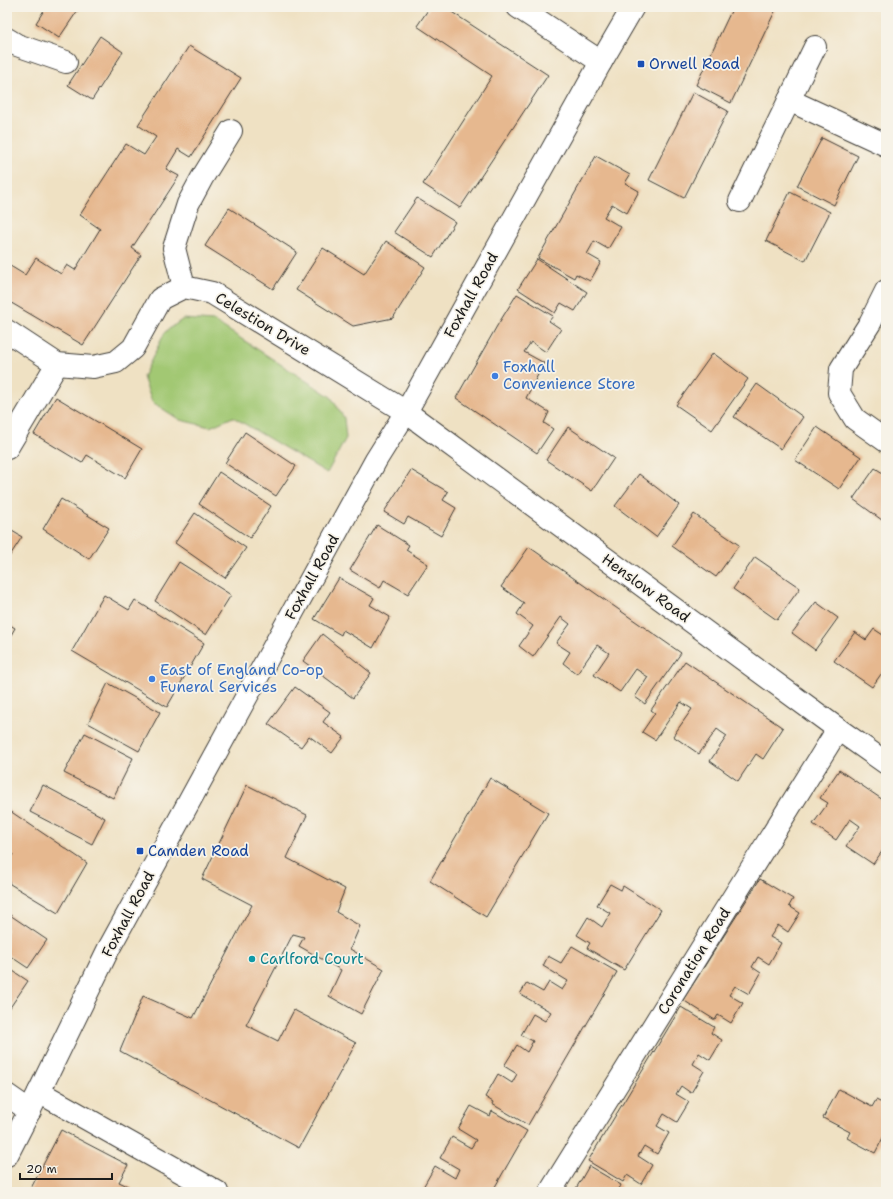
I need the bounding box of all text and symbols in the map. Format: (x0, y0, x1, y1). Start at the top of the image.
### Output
place label: Orwell Road (649, 54, 740, 74)
marker: Orwell Road (636, 59, 646, 69)
street label: Foxhall Road (439, 248, 503, 341)
street label: Celestion Drive (212, 288, 314, 360)
place label: Foxhall Convenience Store (503, 357, 635, 394)
marker: Foxhall Convenience Store (490, 371, 500, 381)
street label: Foxhall Road (280, 530, 344, 623)
street label: Henslow Road (598, 549, 695, 627)
place label: East of England Co-op Funeral Services (160, 660, 323, 697)
marker: East of England Co-op Funeral Services (147, 674, 157, 684)
place label: Camden Road (148, 841, 249, 861)
marker: Camden Road (135, 846, 145, 856)
street label: Foxhall Road (97, 867, 159, 961)
street label: Coronation Road (653, 903, 735, 1018)
place label: Carlford Court (260, 949, 364, 969)
marker: Carlford Court (247, 954, 257, 964)
scale bar (20, 1155, 112, 1181)
text: 20 m (26, 1161, 57, 1177)

